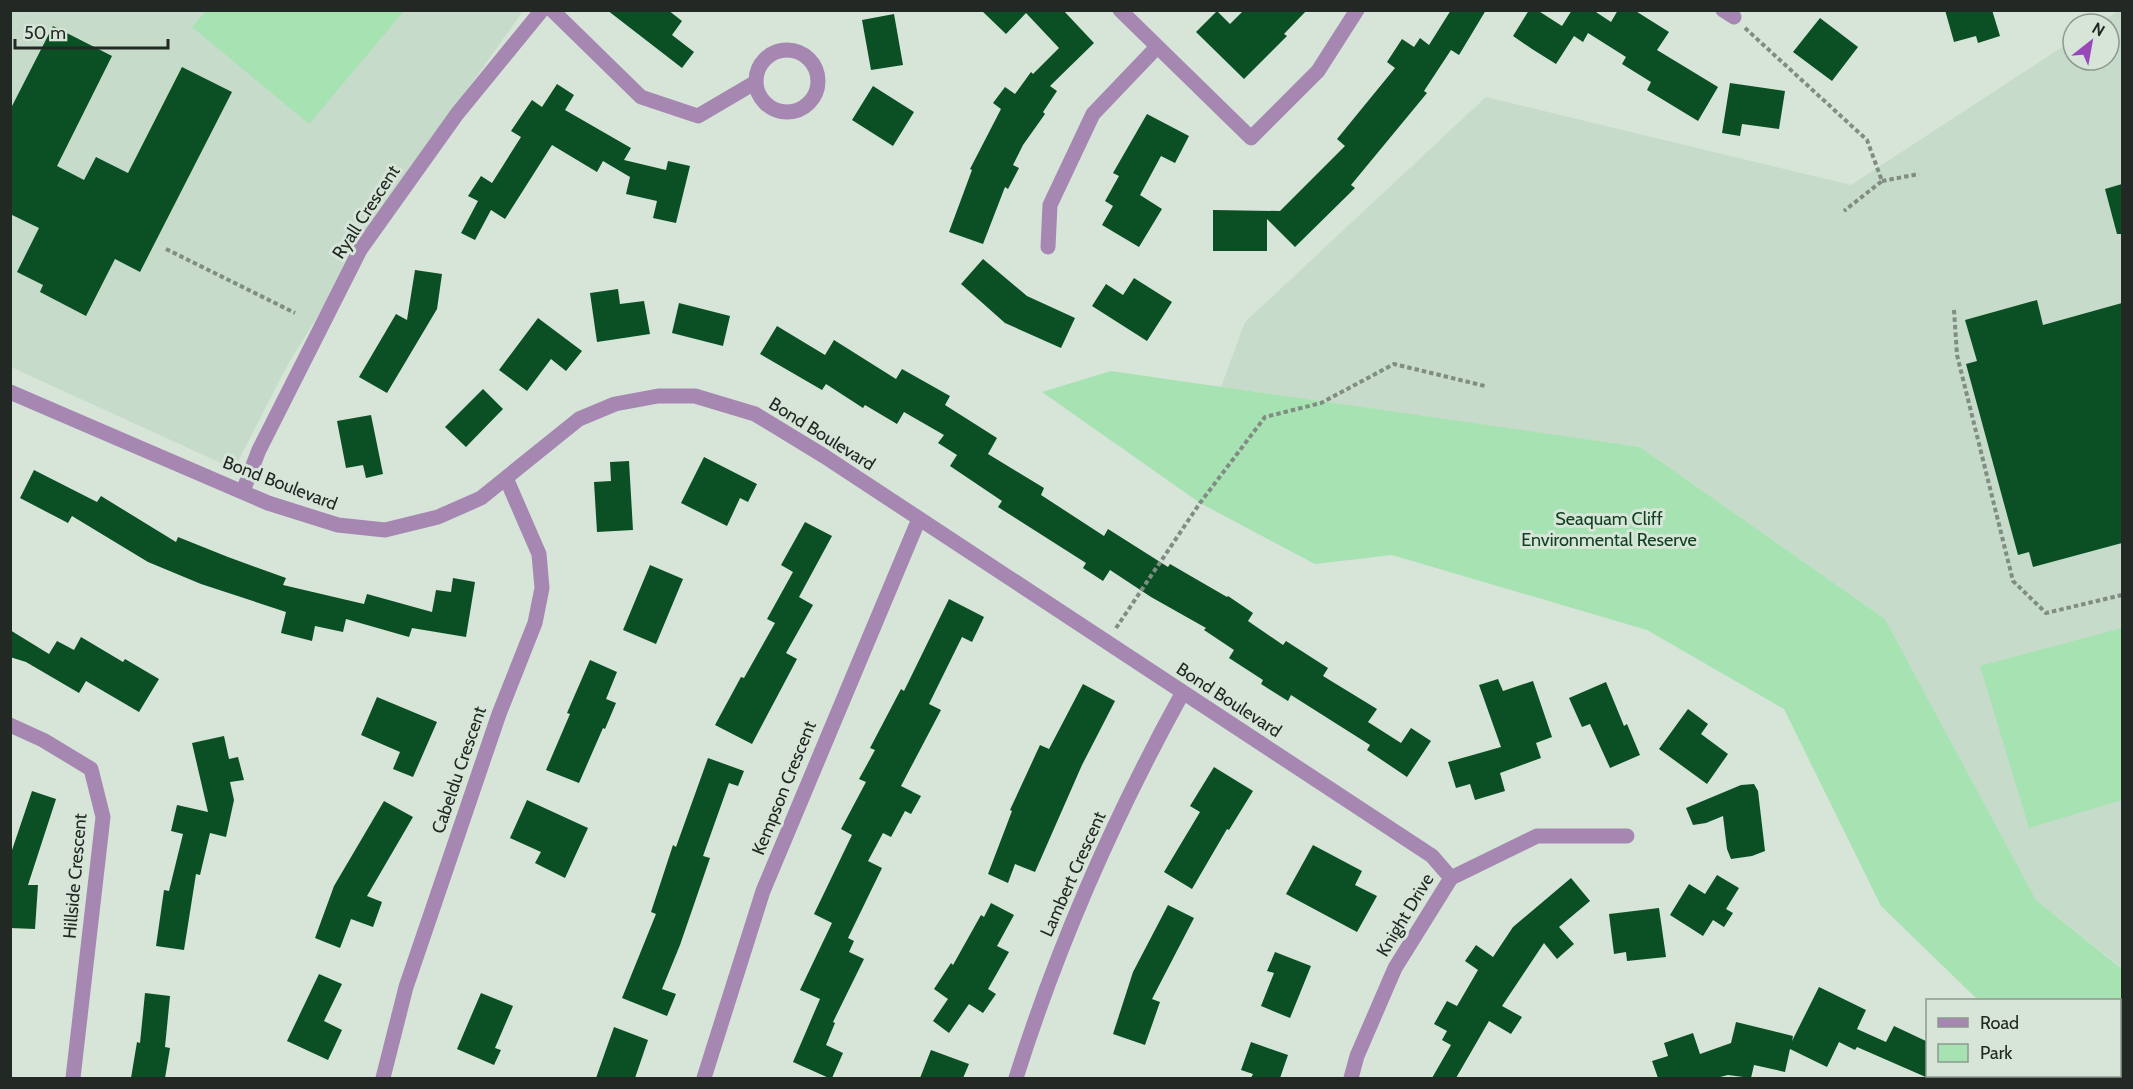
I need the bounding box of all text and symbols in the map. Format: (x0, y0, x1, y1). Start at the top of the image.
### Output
scale bar (15, 12, 168, 50)
north arrow (2061, 12, 2121, 72)
text: N (2089, 19, 2108, 41)
text: 50 m (24, 22, 66, 44)
street label: Ryall Crescent (328, 161, 404, 263)
street label: Bond Boulevard (765, 393, 879, 475)
street label: Bond Boulevard (220, 451, 340, 515)
park label: Seaquam Cliff Environmental Reserve (1521, 508, 1697, 551)
street label: Bond Boulevard (1172, 658, 1286, 742)
street label: Cabeldu Crescent (427, 704, 491, 836)
street label: Kempson Crescent (747, 718, 821, 858)
street label: Lambert Crescent (1036, 808, 1110, 940)
street label: Hillside Crescent (59, 812, 91, 940)
street label: Knight Drive (1372, 869, 1438, 961)
legend (1926, 999, 2121, 1077)
text: Road (1980, 1012, 2019, 1034)
text: Park (1980, 1042, 2013, 1064)

